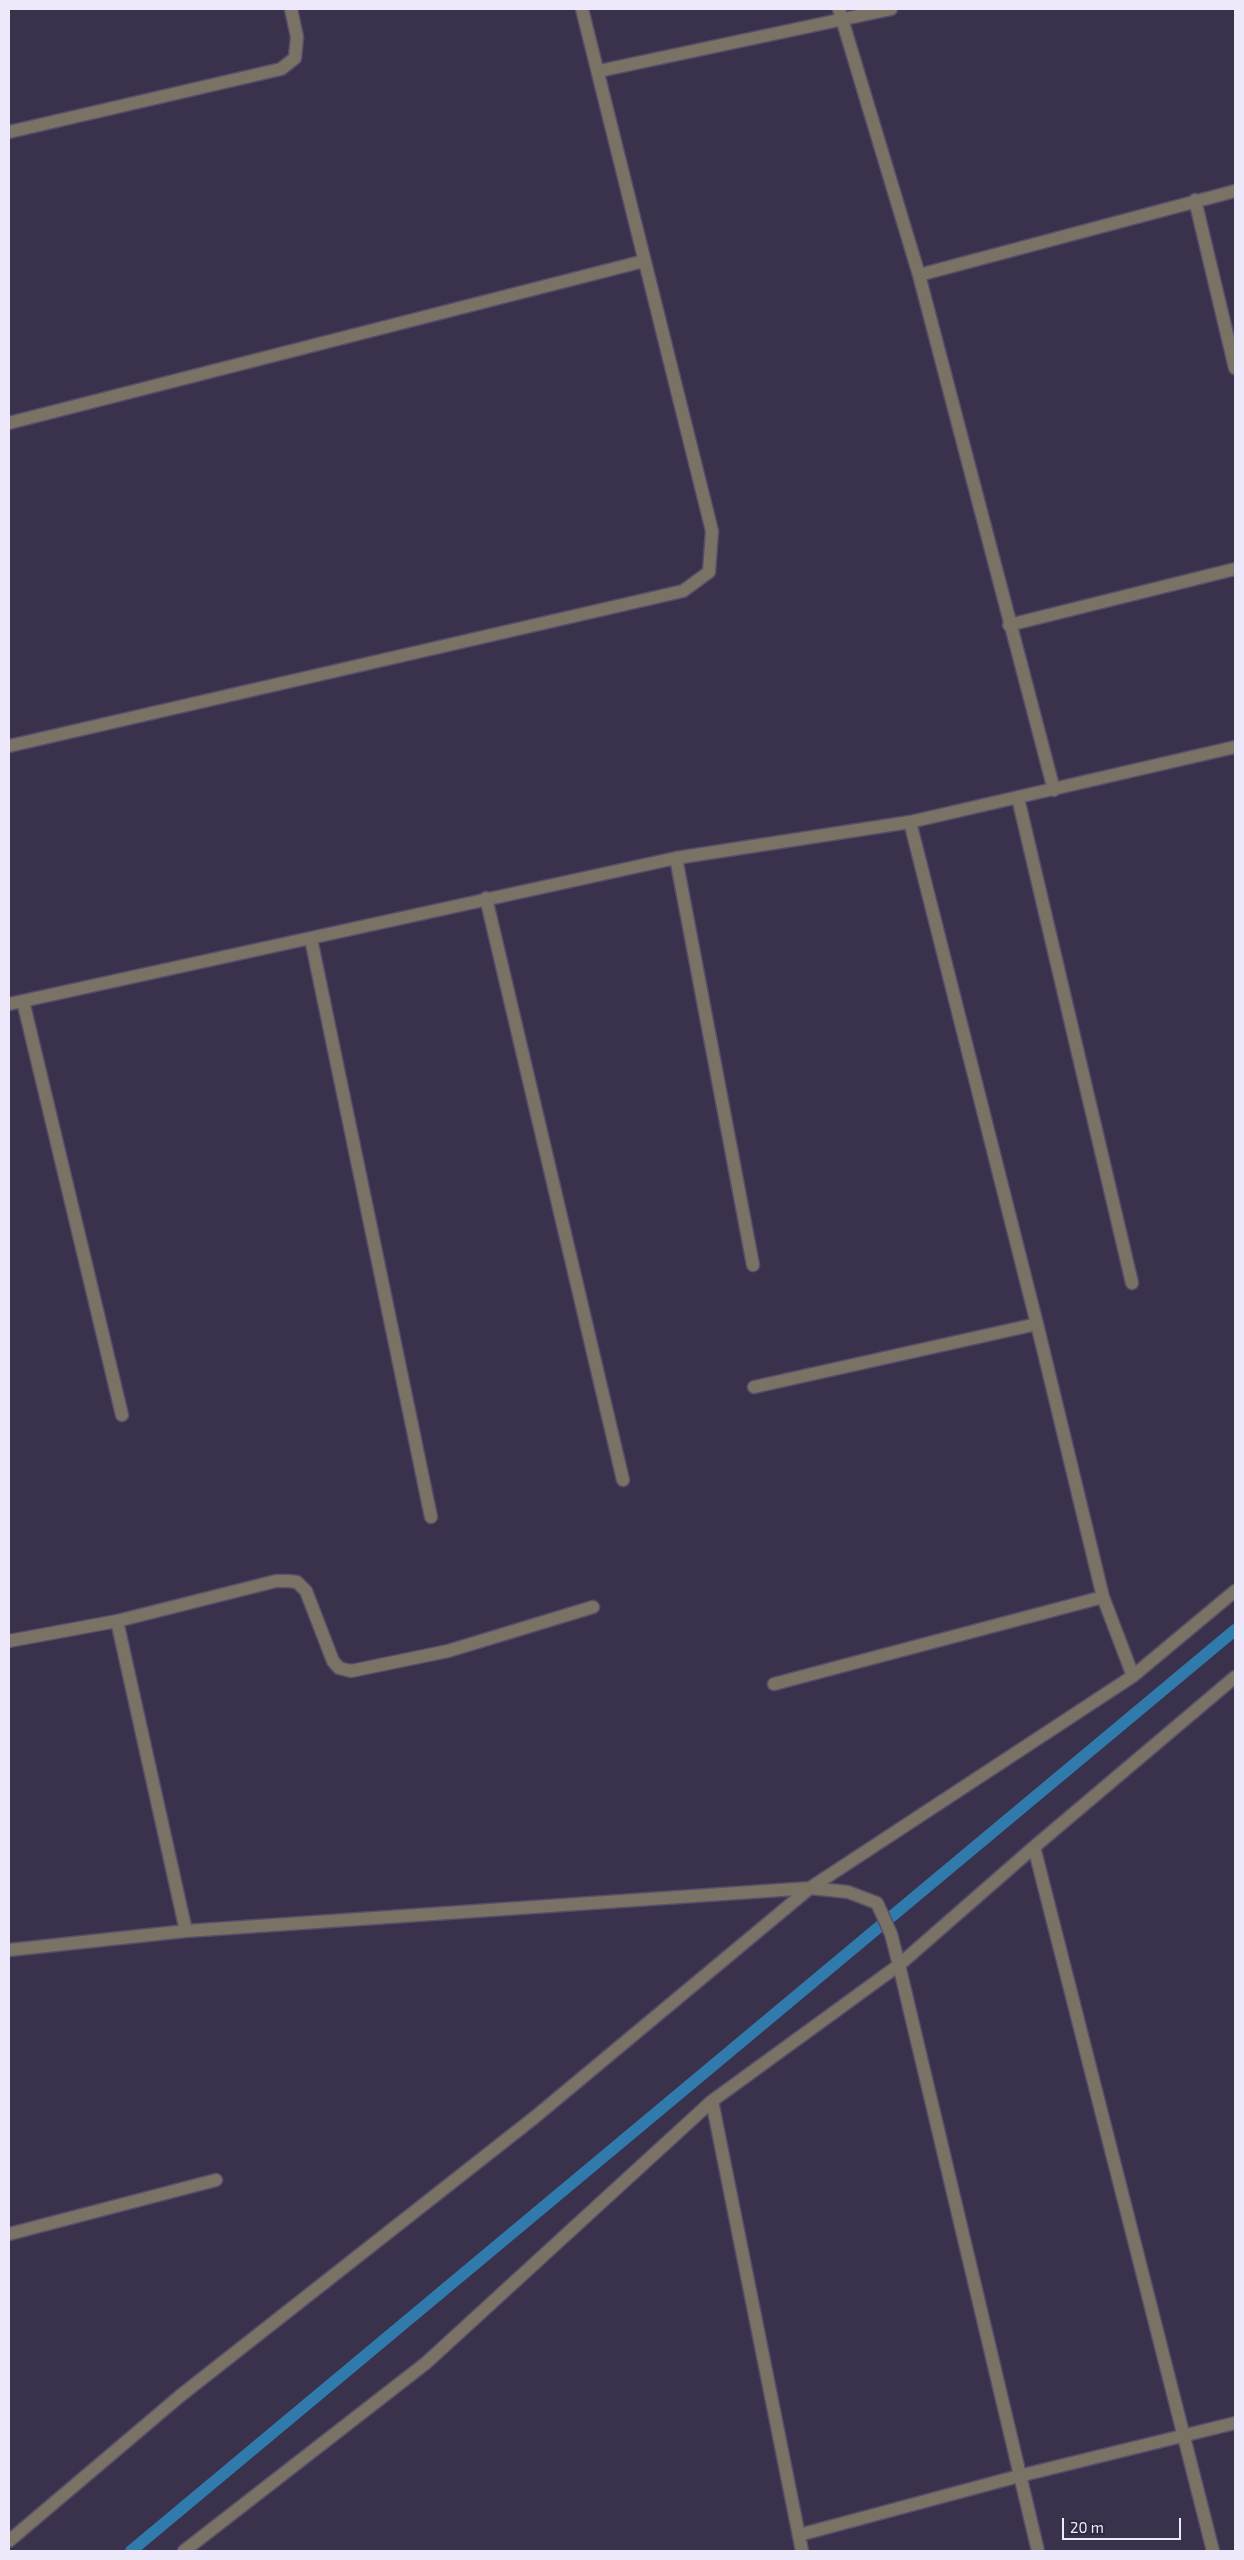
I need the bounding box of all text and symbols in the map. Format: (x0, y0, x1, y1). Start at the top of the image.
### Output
scale bar (1064, 2508, 1183, 2540)
text: 20 m (1070, 2518, 1104, 2536)

